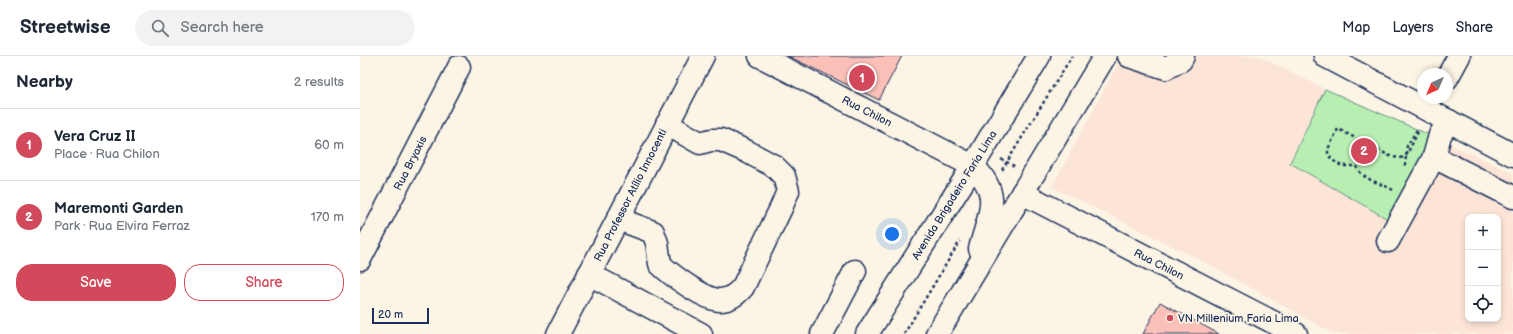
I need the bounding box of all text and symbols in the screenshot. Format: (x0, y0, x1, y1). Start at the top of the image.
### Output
search box (135, 10, 415, 46)
text: Streetwise (20, 16, 111, 39)
icon: search (149, 17, 171, 39)
text: Search here (181, 18, 264, 37)
text: Map (1342, 19, 1370, 36)
text: Layers (1392, 19, 1434, 36)
text: Share (1456, 19, 1493, 36)
pin: 1 (849, 63, 875, 93)
north arrow (1417, 68, 1453, 104)
text: Nearby (16, 72, 73, 92)
text: 2 results (294, 74, 344, 90)
street label: Rua Chilon (840, 93, 894, 130)
text: Vera Cruz II (54, 127, 136, 146)
street label: Rua Professor Atílio Innocenti (591, 127, 670, 264)
street label: Avenida Brigadeiro Faria Lima (909, 128, 1000, 262)
street label: Rua Bryaxis (391, 133, 430, 193)
pin: 2 (1351, 136, 1377, 166)
text: 1 (26, 137, 32, 153)
text: 60 m (314, 137, 344, 153)
text: Place · Rua Chilon (54, 146, 160, 162)
text: Maremonti Garden (54, 199, 183, 218)
text: 2 (25, 209, 33, 225)
text: 170 m (311, 209, 344, 225)
map controls (1465, 214, 1501, 322)
button: + (1465, 214, 1501, 250)
text: Park · Rua Elvira Ferraz (54, 218, 190, 234)
your location (882, 224, 902, 244)
street label: Rua Chilon (1132, 246, 1186, 283)
button: − (1465, 250, 1501, 286)
button: Save (16, 264, 176, 301)
button: Share (184, 264, 344, 301)
button: locate (1465, 286, 1501, 322)
scale bar (372, 306, 429, 325)
text: 20 m (378, 308, 403, 321)
place label: VN Millenium Faria Lima (1178, 312, 1299, 325)
marker: VN Millenium Faria Lima (1165, 313, 1175, 323)

